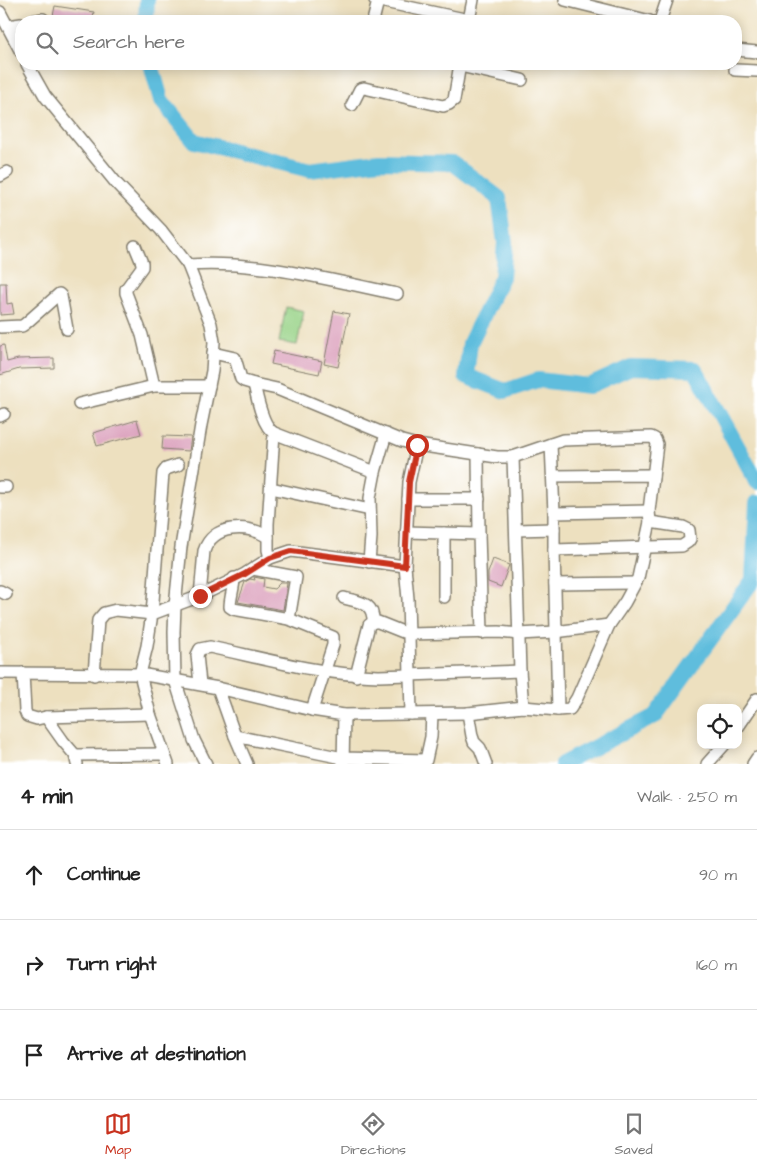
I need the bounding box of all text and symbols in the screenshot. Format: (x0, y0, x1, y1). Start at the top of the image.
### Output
search box (15, 15, 742, 70)
icon: search (33, 29, 61, 57)
text: Search here (73, 29, 185, 56)
route start (406, 434, 429, 457)
route end (189, 585, 212, 608)
map controls (697, 704, 742, 749)
button: locate (697, 704, 742, 749)
text: 4 min (20, 782, 73, 811)
text: Walk · 250 m (637, 786, 737, 808)
icon: ahead (20, 861, 48, 889)
text: Continue (67, 861, 141, 888)
text: 90 m (699, 864, 737, 886)
icon: right (20, 951, 48, 979)
text: Turn right (67, 951, 156, 978)
text: 160 m (696, 954, 737, 976)
icon: arrive (20, 1041, 48, 1069)
text: Arrive at destination (67, 1041, 246, 1068)
tab: Map (104, 1110, 132, 1160)
tab: Directions (341, 1110, 406, 1160)
tab: Saved (615, 1110, 653, 1160)

